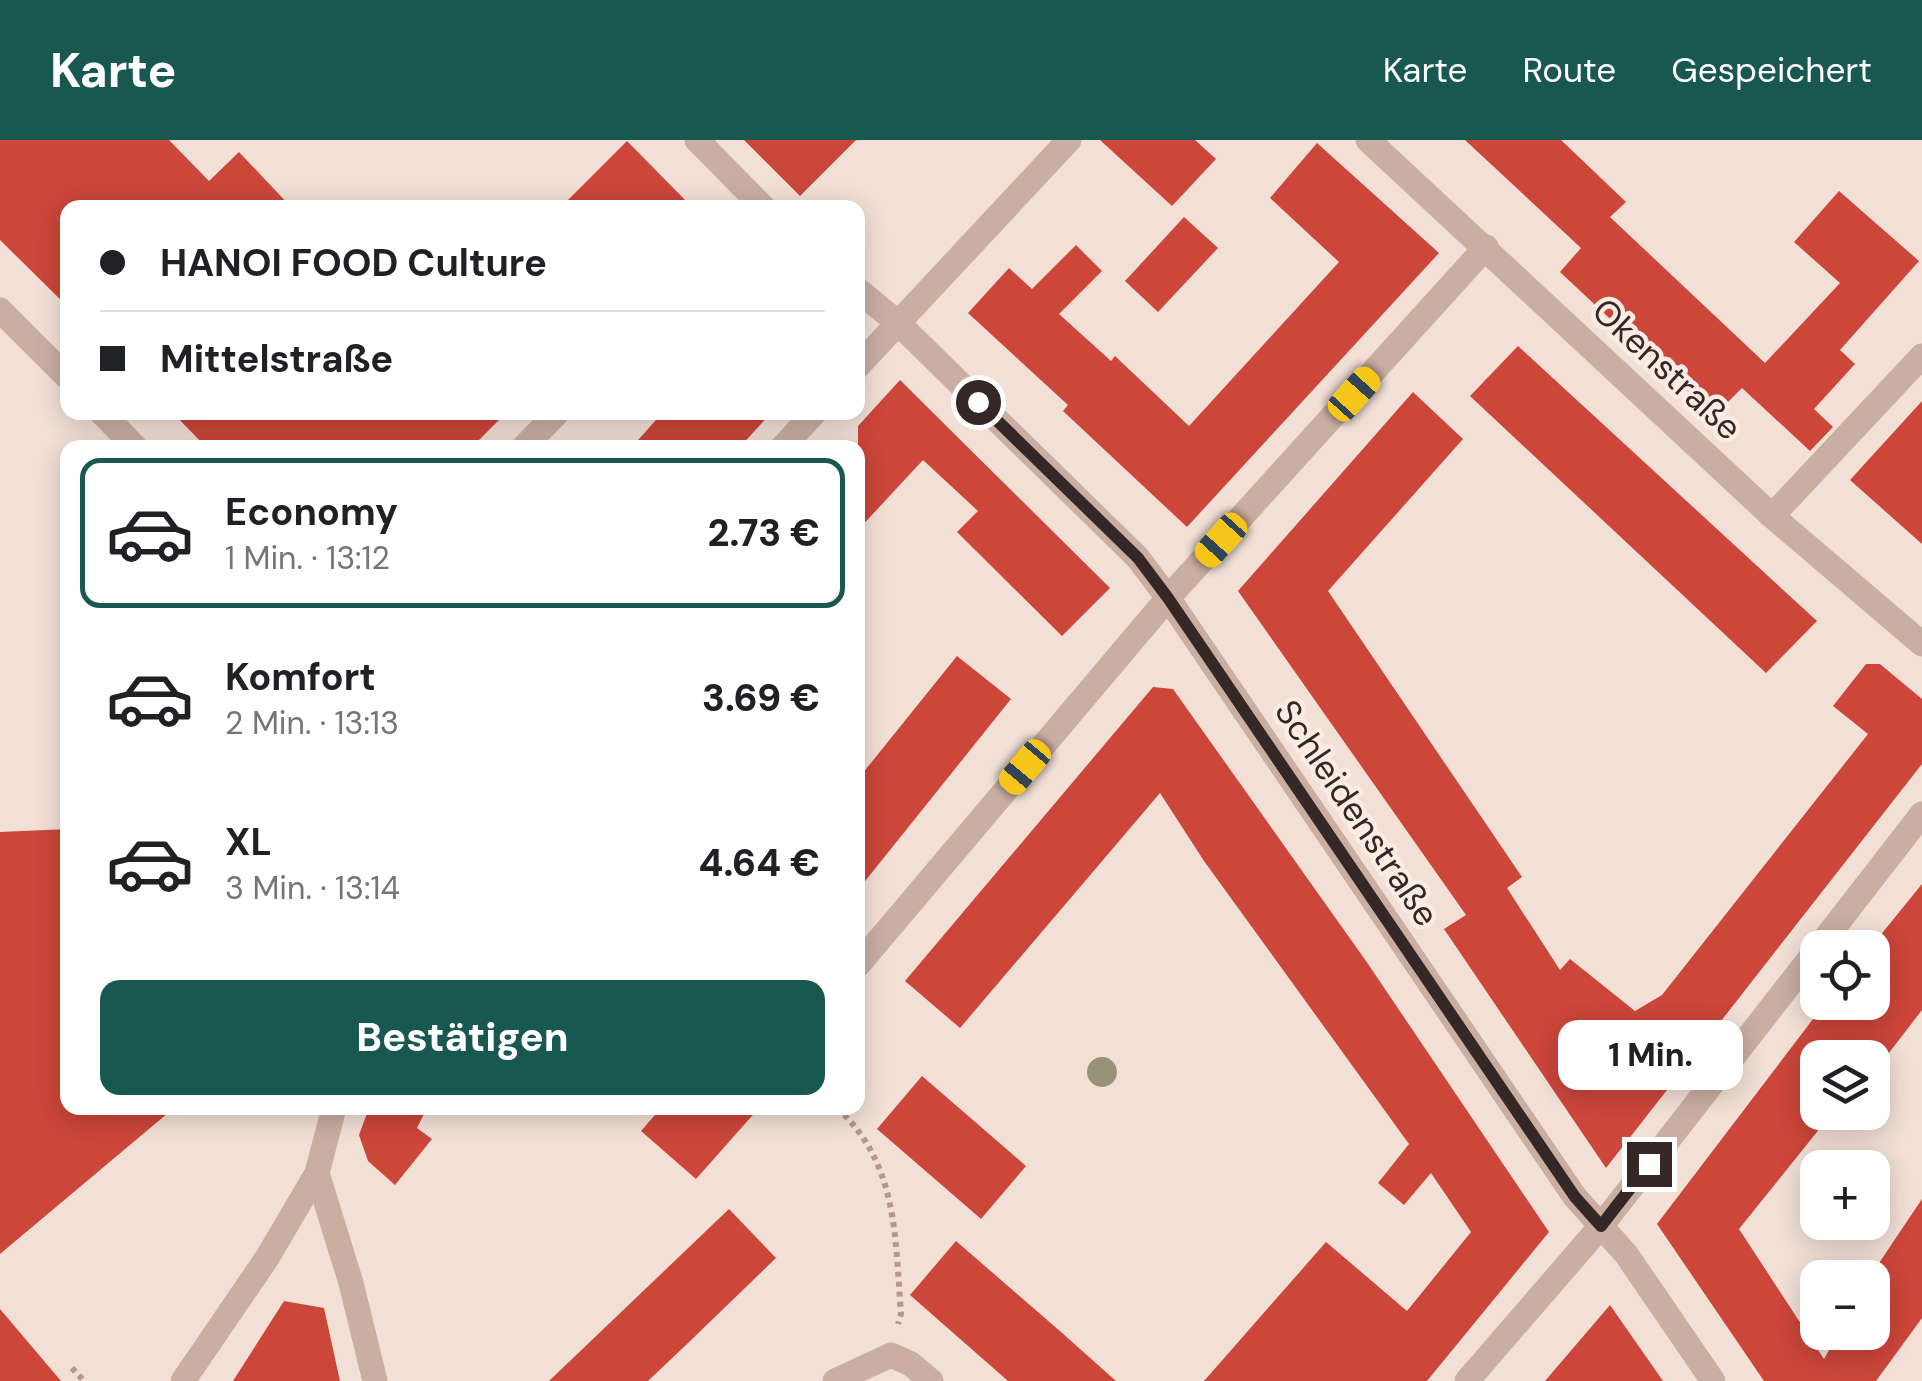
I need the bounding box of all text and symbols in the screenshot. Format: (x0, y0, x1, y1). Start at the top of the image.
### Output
text: Karte (50, 39, 176, 102)
text: Karte (1383, 47, 1467, 93)
text: Route (1522, 47, 1616, 93)
text: Gespeichert (1671, 47, 1872, 93)
text: HANOI FOOD Culture (160, 238, 547, 288)
street label: Okenstraße (1582, 288, 1752, 450)
text: Mittelstraße (160, 334, 393, 384)
car (1323, 362, 1385, 426)
route start (956, 380, 1001, 425)
text: Economy (225, 487, 398, 537)
icon: car (105, 488, 195, 578)
text: 2.73 € (707, 508, 820, 558)
car (1190, 508, 1252, 572)
text: 1 Min. · 13:12 (225, 537, 390, 579)
text: Komfort (225, 652, 376, 702)
icon: car (105, 653, 195, 743)
text: 3.69 € (702, 673, 820, 723)
street label: Schleidenstraße (1264, 691, 1450, 935)
text: 2 Min. · 13:13 (225, 702, 399, 744)
car (994, 734, 1056, 800)
text: XL (225, 817, 272, 867)
icon: car (105, 818, 195, 908)
text: 4.64 € (699, 838, 820, 888)
text: 3 Min. · 13:14 (225, 867, 400, 909)
map controls (1800, 930, 1890, 1350)
button: locate (1800, 930, 1890, 1020)
button: Bestätigen (100, 980, 825, 1095)
callout: 1 Min. (1556, 1019, 1742, 1089)
text: 1 Min. (1608, 1034, 1693, 1076)
button: layers (1800, 1040, 1890, 1130)
route end (1627, 1142, 1672, 1187)
button: + (1800, 1150, 1890, 1240)
button: − (1800, 1260, 1890, 1350)

